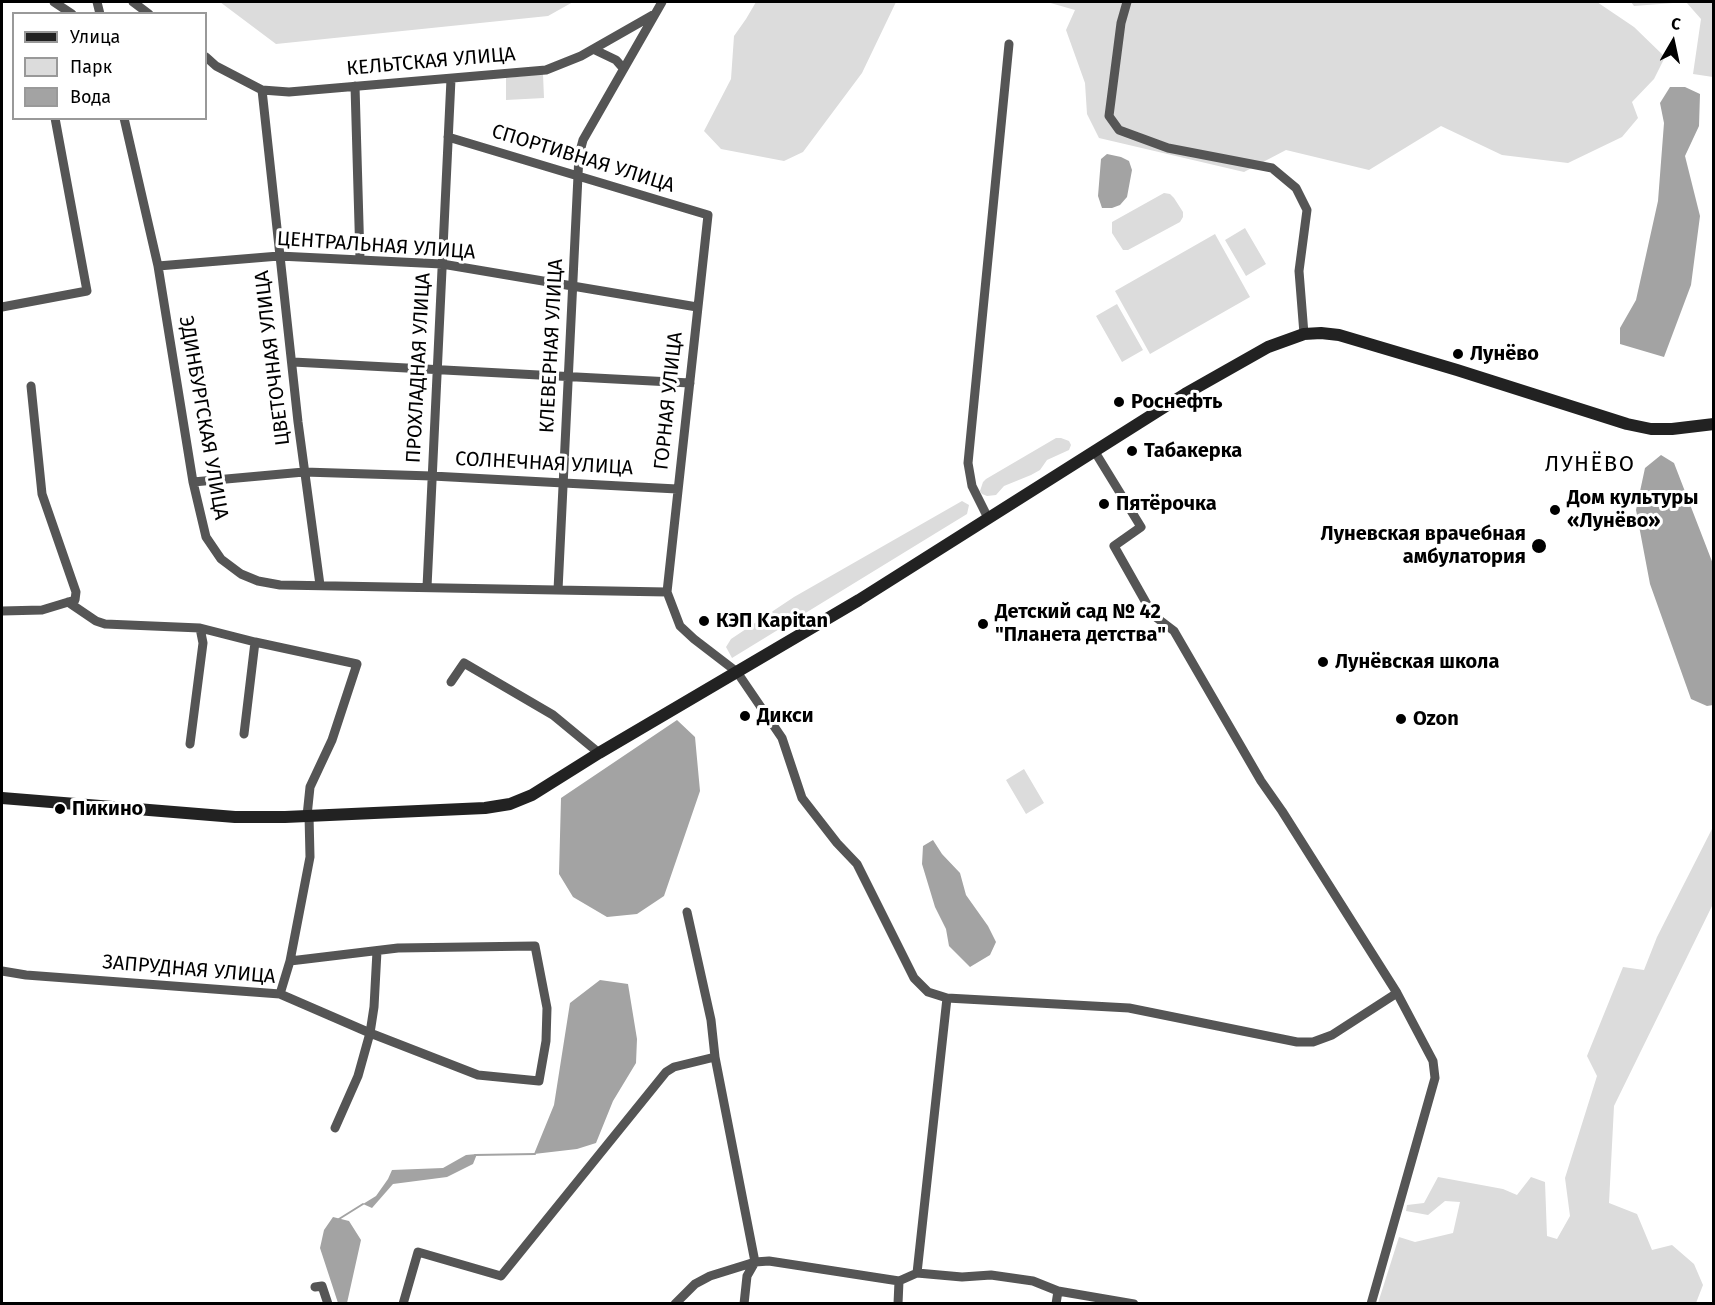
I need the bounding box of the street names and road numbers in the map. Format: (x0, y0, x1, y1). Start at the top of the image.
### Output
street label: КЕЛЬТСКАЯ УЛИЦА (346, 43, 516, 81)
street label: СПОРТИВНАЯ УЛИЦА (489, 120, 677, 198)
street label: ЦЕНТРАЛЬНАЯ УЛИЦА (276, 227, 476, 265)
street label: КЛЕВЕРНАЯ УЛИЦА (535, 258, 569, 434)
street label: ЦВЕТОЧНАЯ УЛИЦА (250, 269, 296, 447)
street label: ПРОХЛАДНАЯ УЛИЦА (402, 272, 436, 464)
street label: ЭДИНБУРГСКАЯ УЛИЦА (173, 314, 233, 522)
street label: ГОРНАЯ УЛИЦА (650, 331, 688, 471)
street label: СОЛНЕЧНАЯ УЛИЦА (454, 447, 634, 481)
street label: ЗАПРУДНАЯ УЛИЦА (102, 950, 276, 990)

